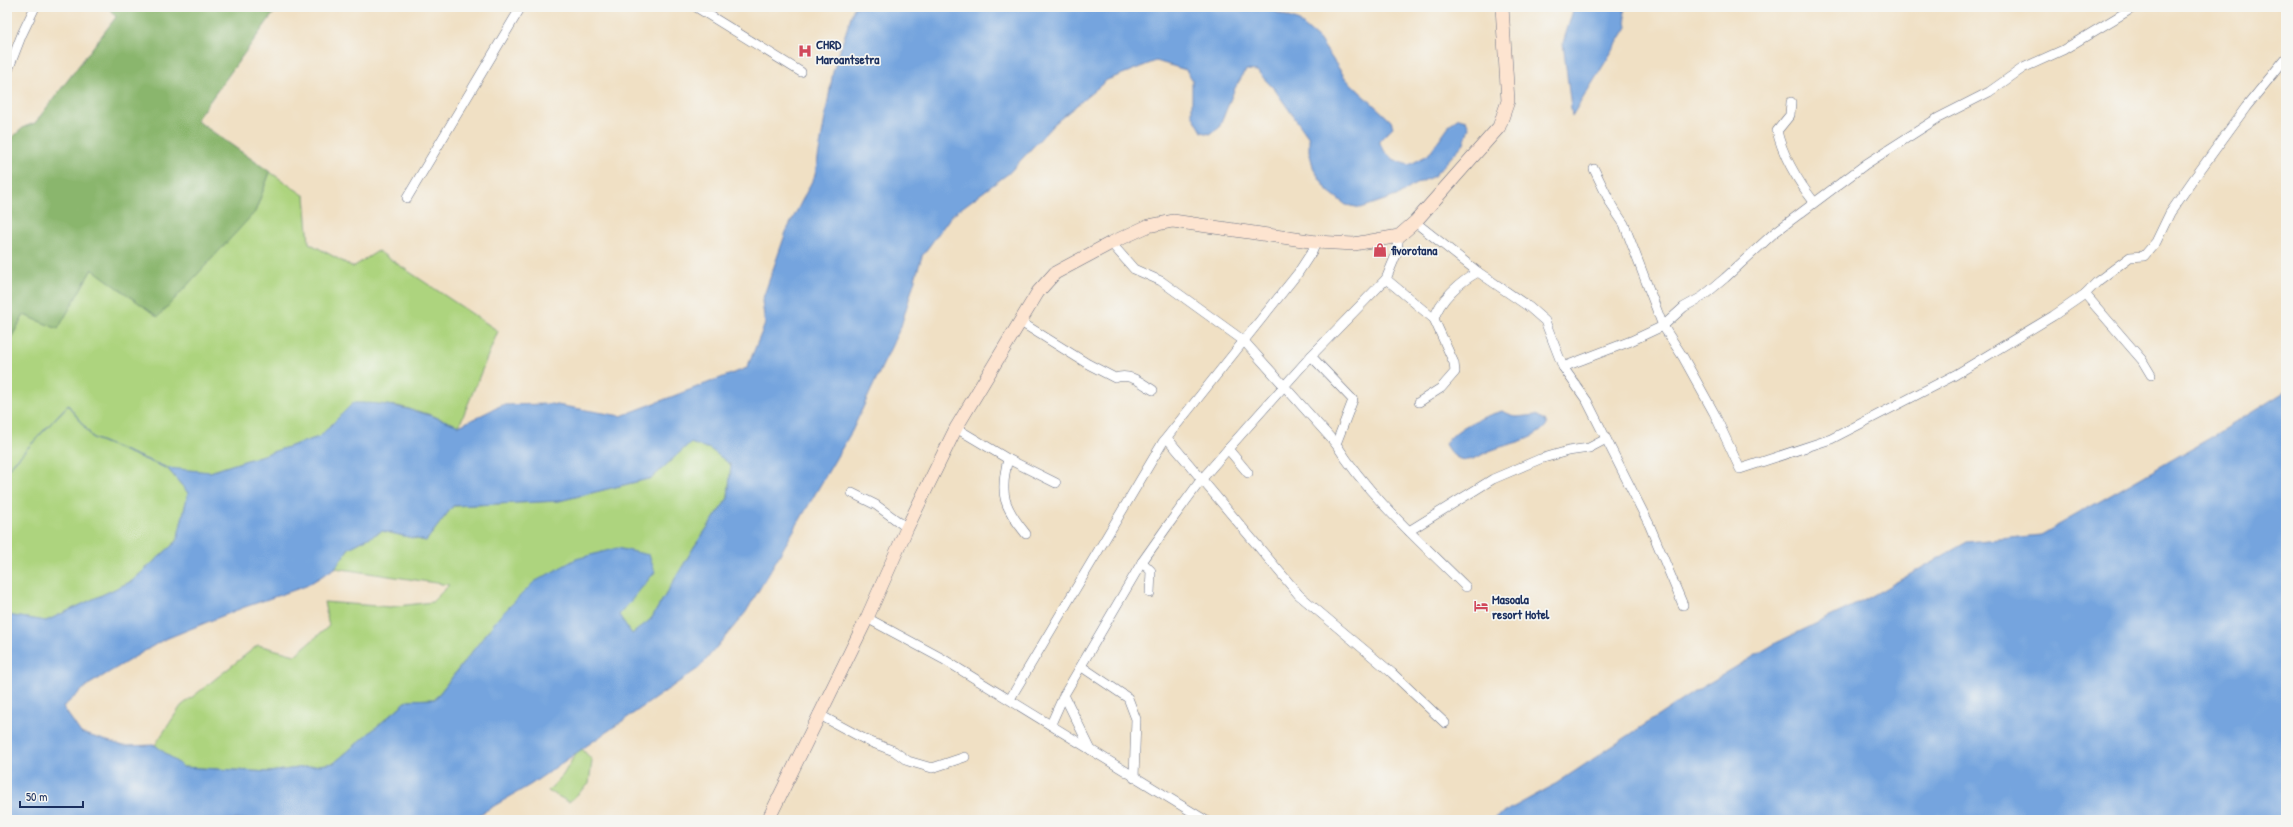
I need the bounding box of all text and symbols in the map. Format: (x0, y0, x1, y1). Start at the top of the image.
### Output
place label: CHRD Maroantsetra (816, 35, 880, 68)
hospital icon: CHRD Maroantsetra (797, 43, 813, 59)
place label: fivorotana (1391, 241, 1438, 259)
shop icon: fivorotana (1372, 242, 1388, 258)
place label: Masoala resort Hotel (1492, 590, 1550, 623)
hotel icon: Masoala resort Hotel (1473, 598, 1489, 614)
scale bar (20, 783, 83, 809)
text: 50 m (26, 788, 47, 805)

